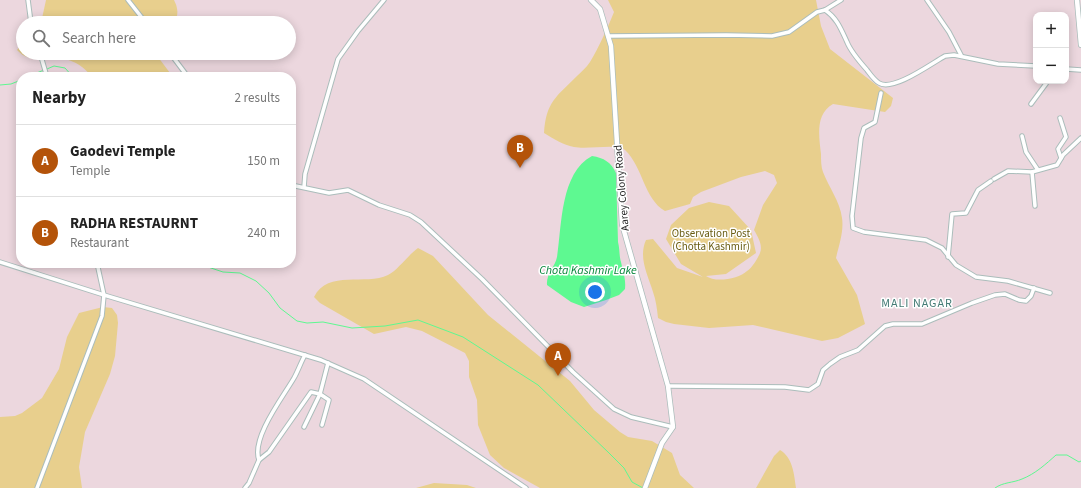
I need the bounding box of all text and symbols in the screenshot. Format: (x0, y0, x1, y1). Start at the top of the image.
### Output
map controls (1033, 12, 1069, 84)
button: + (1033, 12, 1069, 48)
search box (16, 16, 296, 60)
icon: search (30, 27, 52, 49)
text: Search here (62, 28, 136, 49)
button: − (1033, 48, 1069, 84)
text: Nearby (32, 86, 86, 110)
text: 2 results (235, 89, 280, 107)
pin: B (507, 135, 533, 168)
text: Gaodevi Temple (70, 141, 176, 162)
street label: Aarey Colony Road (610, 144, 633, 232)
text: A (41, 152, 49, 170)
text: 150 m (247, 152, 280, 170)
text: Temple (70, 162, 110, 180)
text: RADHA RESTAURNT (70, 213, 198, 234)
text: B (41, 224, 49, 242)
text: 240 m (247, 224, 280, 242)
park label: Observation Post (Chotta Kashmir) (672, 226, 751, 254)
text: Restaurant (70, 234, 129, 252)
water label: Chota Kashmir Lake (539, 262, 637, 279)
your location (585, 282, 605, 302)
district label: MALI NAGAR (881, 295, 953, 312)
pin: A (545, 343, 571, 376)

